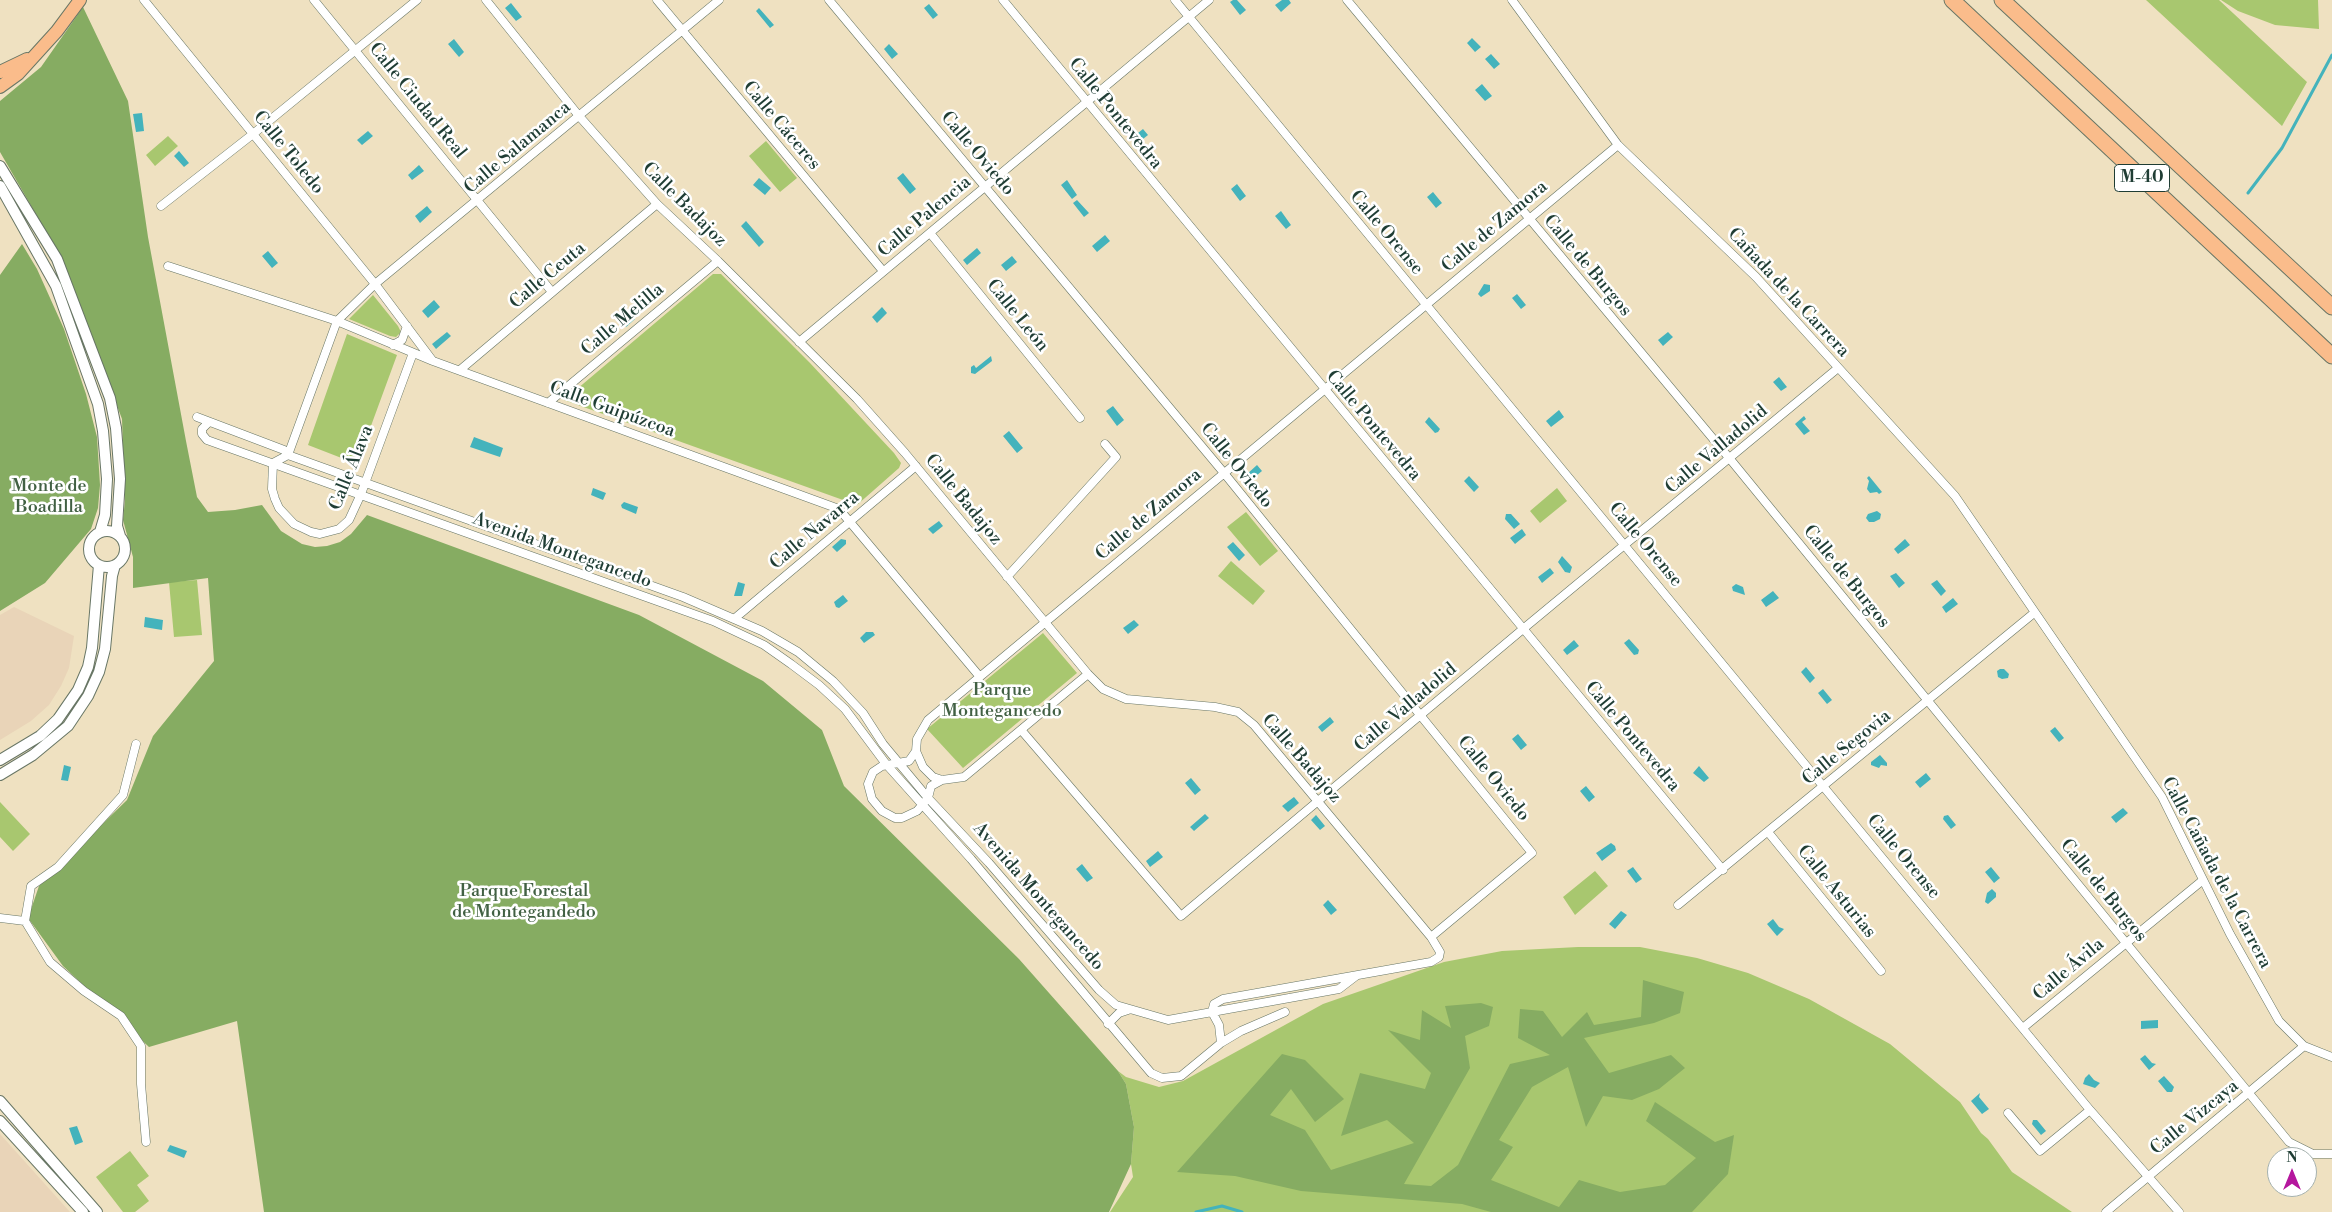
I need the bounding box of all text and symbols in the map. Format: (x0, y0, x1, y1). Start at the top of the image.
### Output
street label: Calle Ciudad Real (364, 39, 470, 163)
street label: Calle Pontevedra (1064, 54, 1166, 174)
street label: Calle Cáceres (738, 77, 824, 175)
street label: Calle Salamanca (460, 97, 576, 199)
street label: Calle Toledo (248, 107, 328, 199)
street label: Calle Oviedo (936, 107, 1018, 201)
street label: Calle Badajoz (637, 158, 731, 252)
road number: M-40 (2114, 164, 2170, 192)
street label: Calle Palencia (874, 172, 976, 262)
street label: Calle de Zamora (1438, 176, 1552, 278)
street label: Calle Orense (1344, 186, 1428, 280)
street label: Calle de Burgos (1538, 211, 1636, 321)
street label: Cañada de la Carrera (1723, 224, 1853, 362)
street label: Calle Ceuta (506, 238, 590, 314)
street label: Calle León (981, 275, 1053, 357)
street label: Calle Melilla (577, 279, 669, 361)
street label: Calle Pontevedra (1321, 367, 1425, 485)
street label: Calle Guipúzcoa (546, 377, 678, 443)
street label: Calle Valladolid (1661, 401, 1773, 499)
street label: Calle Oviedo (1195, 419, 1277, 513)
street label: Calle Álava (325, 422, 379, 514)
street label: Calle Badajoz (920, 450, 1006, 550)
street label: Calle de Zamora (1092, 464, 1206, 566)
park label: Monte de Boadilla (11, 476, 87, 518)
street label: Calle Navarra (766, 487, 864, 575)
street label: Calle Orense (1603, 498, 1687, 592)
street label: Avenida Montegancedo (470, 509, 654, 593)
street label: Calle de Burgos (1798, 521, 1894, 633)
street label: Calle Valladolid (1350, 659, 1462, 757)
street label: Calle Pontevedra (1580, 678, 1684, 796)
park label: Parque Montegancedo (942, 680, 1062, 722)
street label: Calle Segovia (1798, 706, 1896, 790)
street label: Calle Badajoz (1257, 710, 1345, 808)
street label: Calle Oviedo (1452, 732, 1534, 826)
street label: Calle Cañada de la Carrera (2156, 774, 2276, 972)
street label: Calle Orense (1861, 810, 1945, 904)
street label: Avenida Montegancedo (968, 819, 1108, 975)
street label: Calle de Burgos (2055, 835, 2151, 947)
street label: Calle Asturias (1792, 841, 1880, 943)
park label: Parque Forestal de Montegandedo (452, 881, 596, 924)
street label: Calle Ávila (2029, 934, 2109, 1006)
street label: Calle Vizcaya (2147, 1076, 2243, 1160)
north arrow (2267, 1147, 2317, 1197)
text: N (2286, 1149, 2298, 1167)

